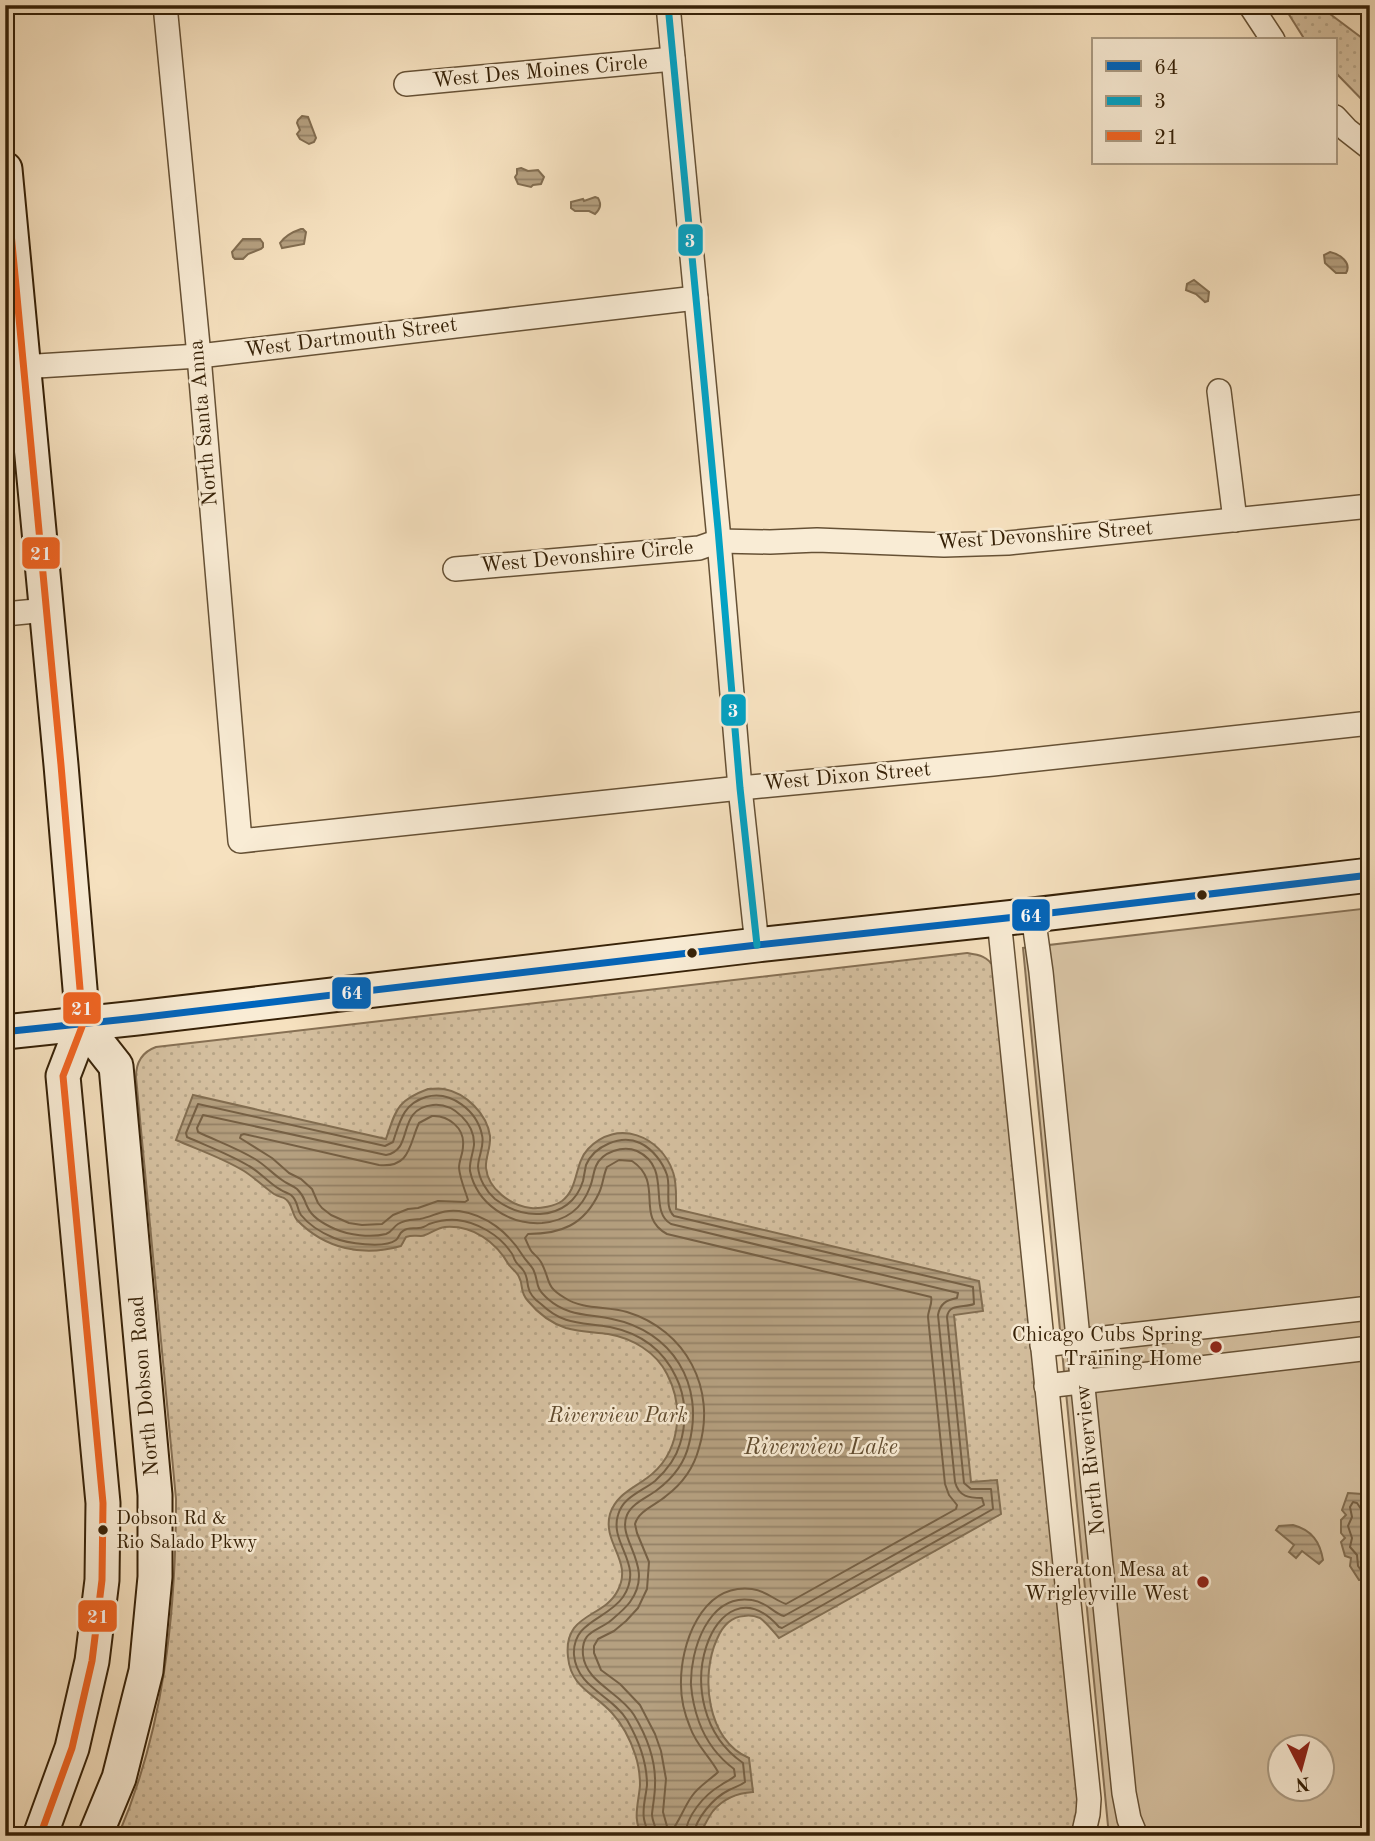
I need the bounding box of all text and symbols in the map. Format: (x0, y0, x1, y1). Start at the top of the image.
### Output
legend (1092, 38, 1336, 164)
street label: West Des Moines Circle (432, 52, 648, 92)
text: 64 (1154, 58, 1178, 79)
text: 3 (1154, 92, 1166, 113)
text: 21 (1154, 128, 1178, 149)
line badge: 3 (677, 223, 704, 257)
text: 3 (684, 233, 696, 252)
street label: West Dartmouth Street (244, 315, 458, 361)
street label: North Santa Anna (186, 339, 222, 507)
street label: West Devonshire Street (936, 518, 1154, 554)
line badge: 21 (21, 536, 61, 570)
street label: West Devonshire Circle (480, 537, 694, 577)
text: 21 (30, 546, 52, 565)
line badge: 3 (720, 693, 747, 727)
text: 3 (727, 703, 739, 722)
street label: West Dixon Street (762, 759, 932, 795)
unlabelled marker (1195, 888, 1209, 902)
line badge: 64 (1011, 898, 1051, 932)
text: 64 (1020, 908, 1042, 927)
unlabelled marker (685, 946, 699, 960)
line badge: 64 (331, 976, 372, 1010)
text: 64 (341, 985, 363, 1004)
line badge: 21 (62, 991, 102, 1025)
text: 21 (71, 1001, 93, 1020)
street label: North Dobson Road (127, 1295, 163, 1477)
place label: Chicago Cubs Spring Training Home (1012, 1325, 1203, 1370)
marker: Chicago Cubs Spring Training Home (1208, 1339, 1224, 1355)
street label: North Riverview (1073, 1383, 1109, 1537)
park label: Riverview Park (547, 1406, 688, 1427)
water label: Riverview Lake (743, 1436, 898, 1459)
place label: Dobson Rd & Rio Salado Pkwy (116, 1510, 257, 1553)
marker: Dobson Rd & Rio Salado Pkwy (96, 1523, 110, 1537)
place label: Sheraton Mesa at Wrigleyville West (1024, 1560, 1189, 1605)
marker: Sheraton Mesa at Wrigleyville West (1195, 1574, 1211, 1590)
line badge: 21 (77, 1599, 118, 1633)
text: 21 (87, 1609, 109, 1628)
north arrow (1266, 1732, 1336, 1802)
text: N (1294, 1772, 1311, 1793)

